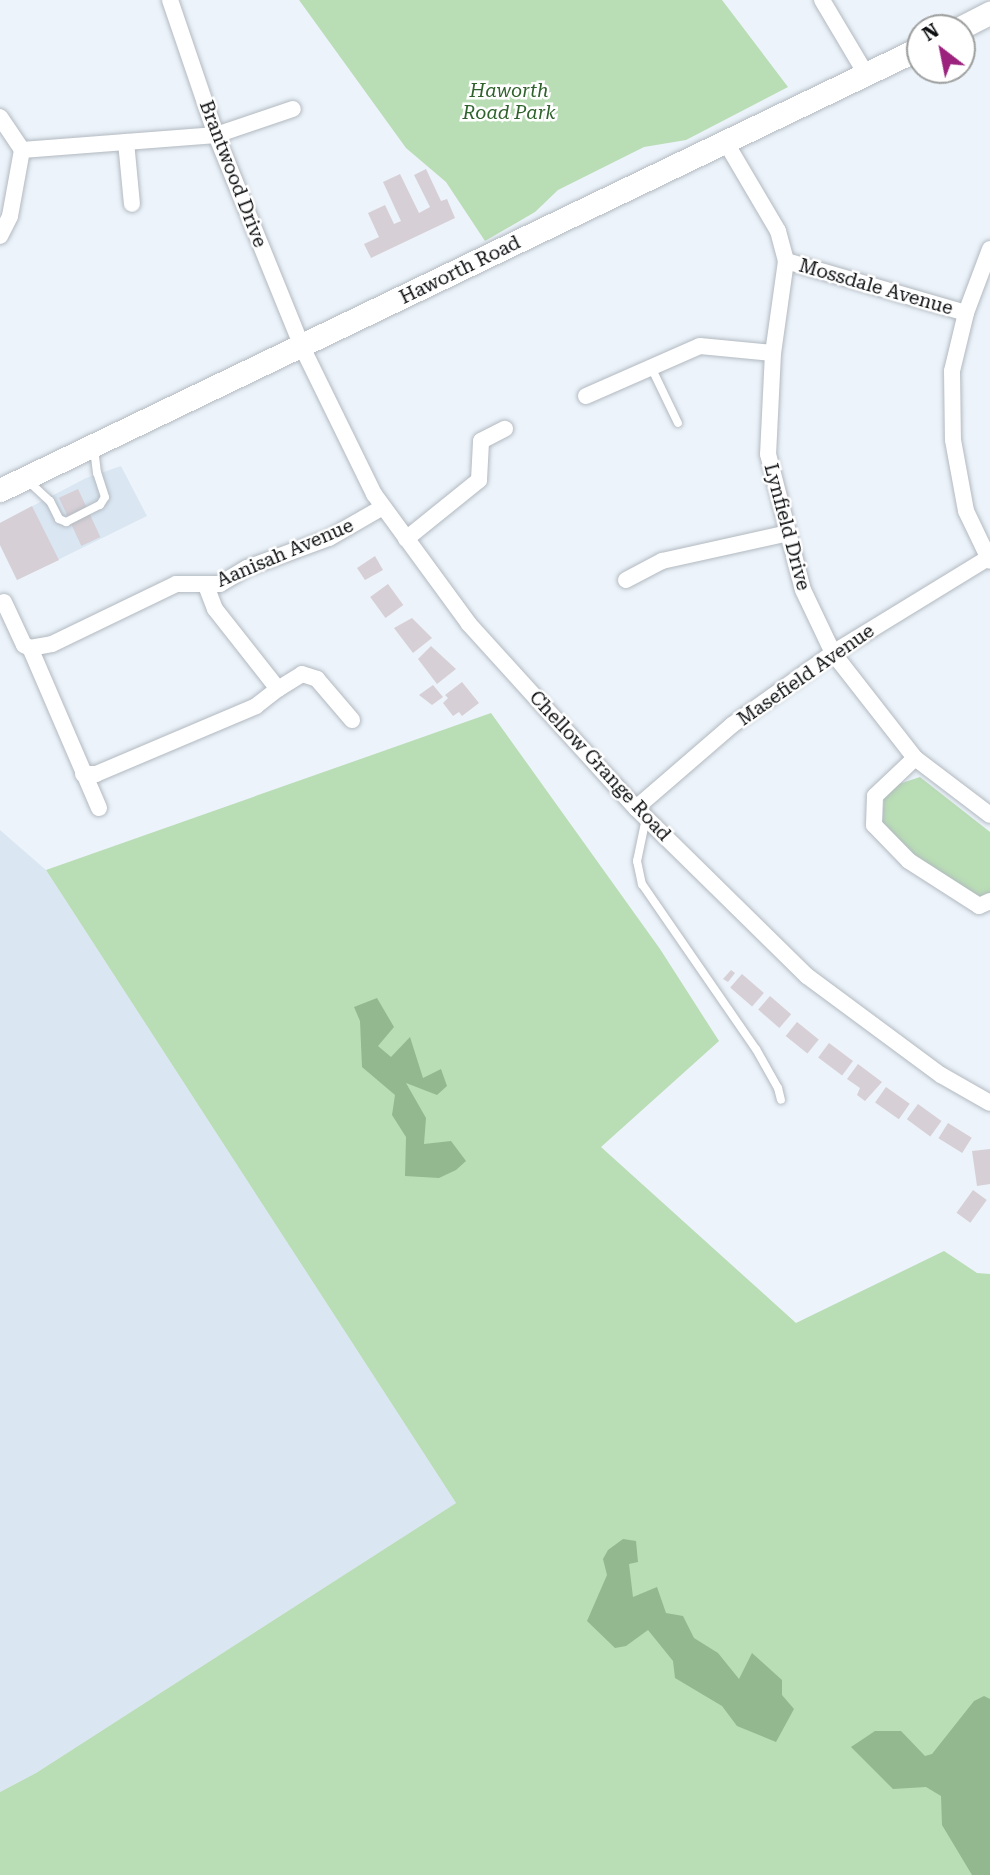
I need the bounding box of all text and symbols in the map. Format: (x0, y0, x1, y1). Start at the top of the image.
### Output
north arrow (906, 14, 976, 84)
text: N (918, 19, 943, 46)
park label: Haworth Road Park (462, 80, 556, 124)
street label: Brantwood Drive (195, 97, 271, 251)
street label: Haworth Road (396, 231, 524, 309)
street label: Mossdale Avenue (796, 254, 956, 320)
street label: Lynfield Drive (759, 461, 815, 593)
street label: Aanisah Avenue (213, 514, 357, 592)
street label: Masefield Avenue (733, 619, 879, 731)
street label: Chellow Grange Road (524, 686, 676, 846)

